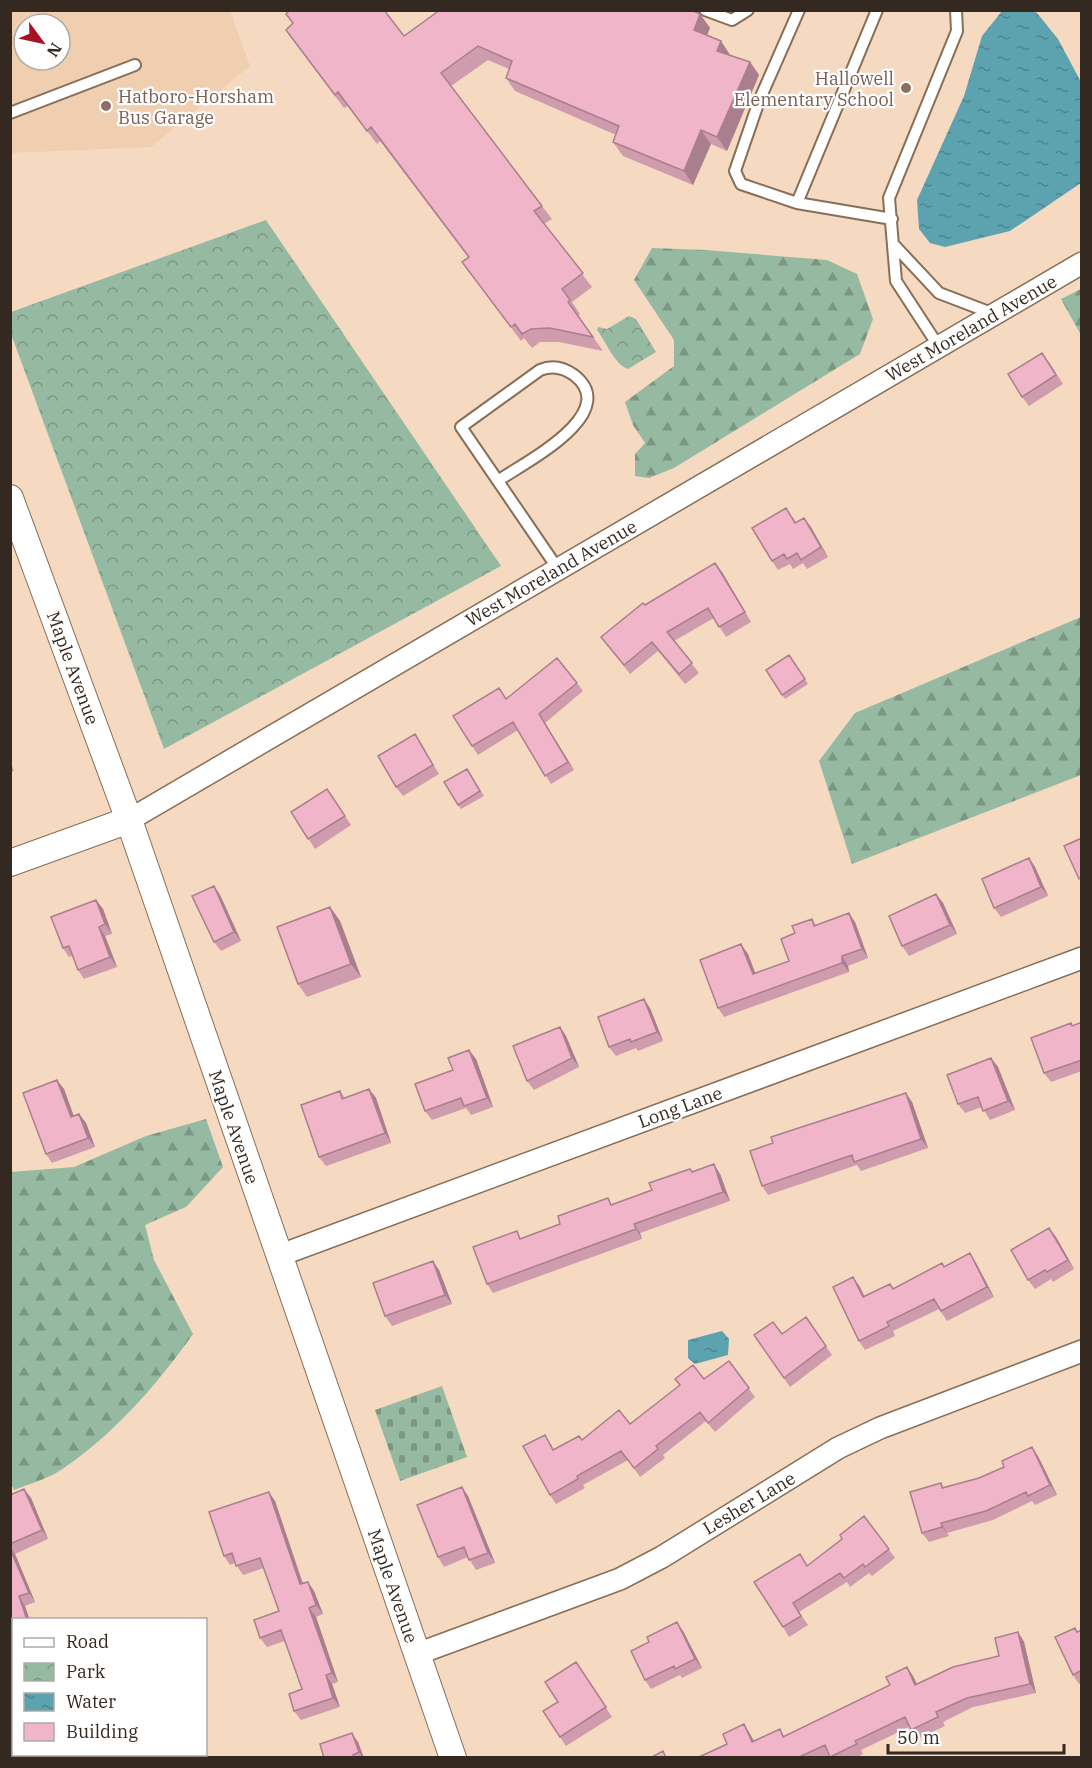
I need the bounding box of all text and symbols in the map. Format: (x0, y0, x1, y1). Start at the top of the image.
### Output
north arrow (12, 12, 72, 72)
text: N (43, 39, 66, 61)
place label: Hallowell Elementary School (734, 67, 894, 111)
marker: Hallowell Elementary School (899, 81, 913, 95)
place label: Hatboro-Horsham Bus Garage (118, 85, 274, 129)
marker: Hatboro-Horsham Bus Garage (99, 99, 113, 113)
street label: West Moreland Avenue (881, 270, 1061, 386)
street label: West Moreland Avenue (461, 515, 641, 631)
street label: Maple Avenue (42, 608, 104, 728)
street label: Maple Avenue (204, 1067, 264, 1187)
street label: Long Lane (635, 1081, 725, 1133)
street label: Lesher Lane (699, 1466, 799, 1540)
street label: Maple Avenue (363, 1526, 423, 1646)
legend (12, 1618, 207, 1756)
text: Road (66, 1630, 109, 1653)
text: Park (66, 1660, 106, 1683)
text: Water (66, 1690, 116, 1713)
scale bar (888, 1717, 1064, 1755)
text: Building (66, 1720, 138, 1743)
text: 50 m (897, 1726, 940, 1749)

